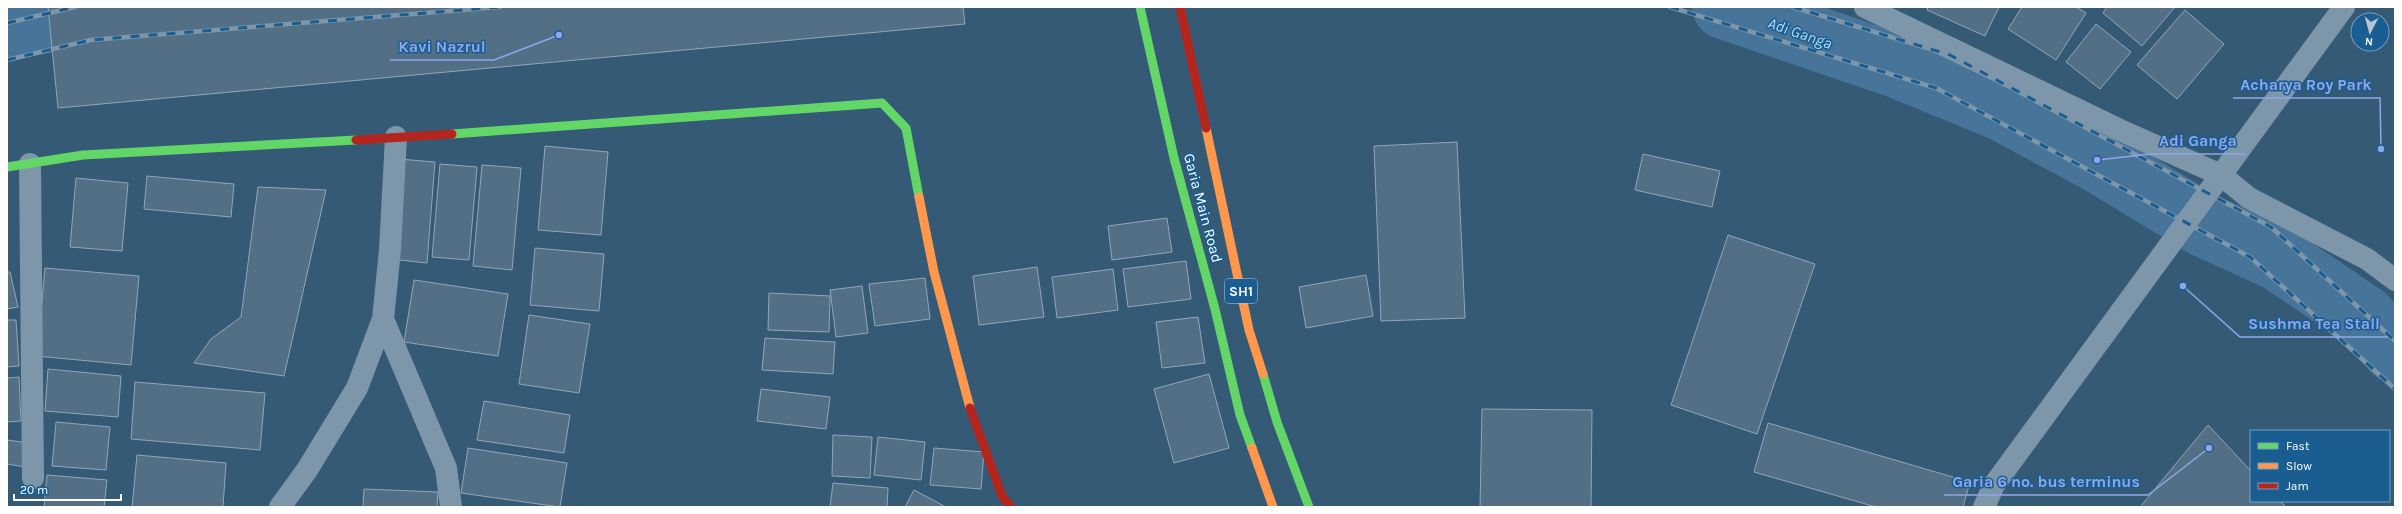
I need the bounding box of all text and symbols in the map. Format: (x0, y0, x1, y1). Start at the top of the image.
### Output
north arrow (2350, 12, 2390, 52)
water label: Adi Ganga (1765, 13, 1835, 53)
callout: Kavi Nazrul (390, 32, 494, 60)
text: N (2364, 35, 2374, 48)
text: Kavi Nazrul (398, 37, 486, 56)
callout: Acharya Roy Park (2233, 70, 2380, 98)
text: Acharya Roy Park (2240, 75, 2372, 94)
callout: Adi Ganga (2151, 126, 2245, 154)
text: Adi Ganga (2159, 131, 2237, 150)
street label: Garia Main Road (1180, 151, 1226, 265)
road number: SH1 (1225, 279, 1257, 303)
callout: Sushma Tea Stall (2240, 309, 2388, 337)
text: Sushma Tea Stall (2248, 314, 2380, 333)
legend (2250, 430, 2390, 502)
text: Fast (2286, 439, 2310, 453)
text: Slow (2286, 459, 2312, 473)
callout: Garia 6 no. bus terminus (1944, 467, 2148, 495)
text: Garia 6 no. bus terminus (1952, 472, 2140, 491)
scale bar (14, 476, 121, 502)
text: Jam (2286, 479, 2309, 493)
text: 20 m (20, 483, 48, 497)

